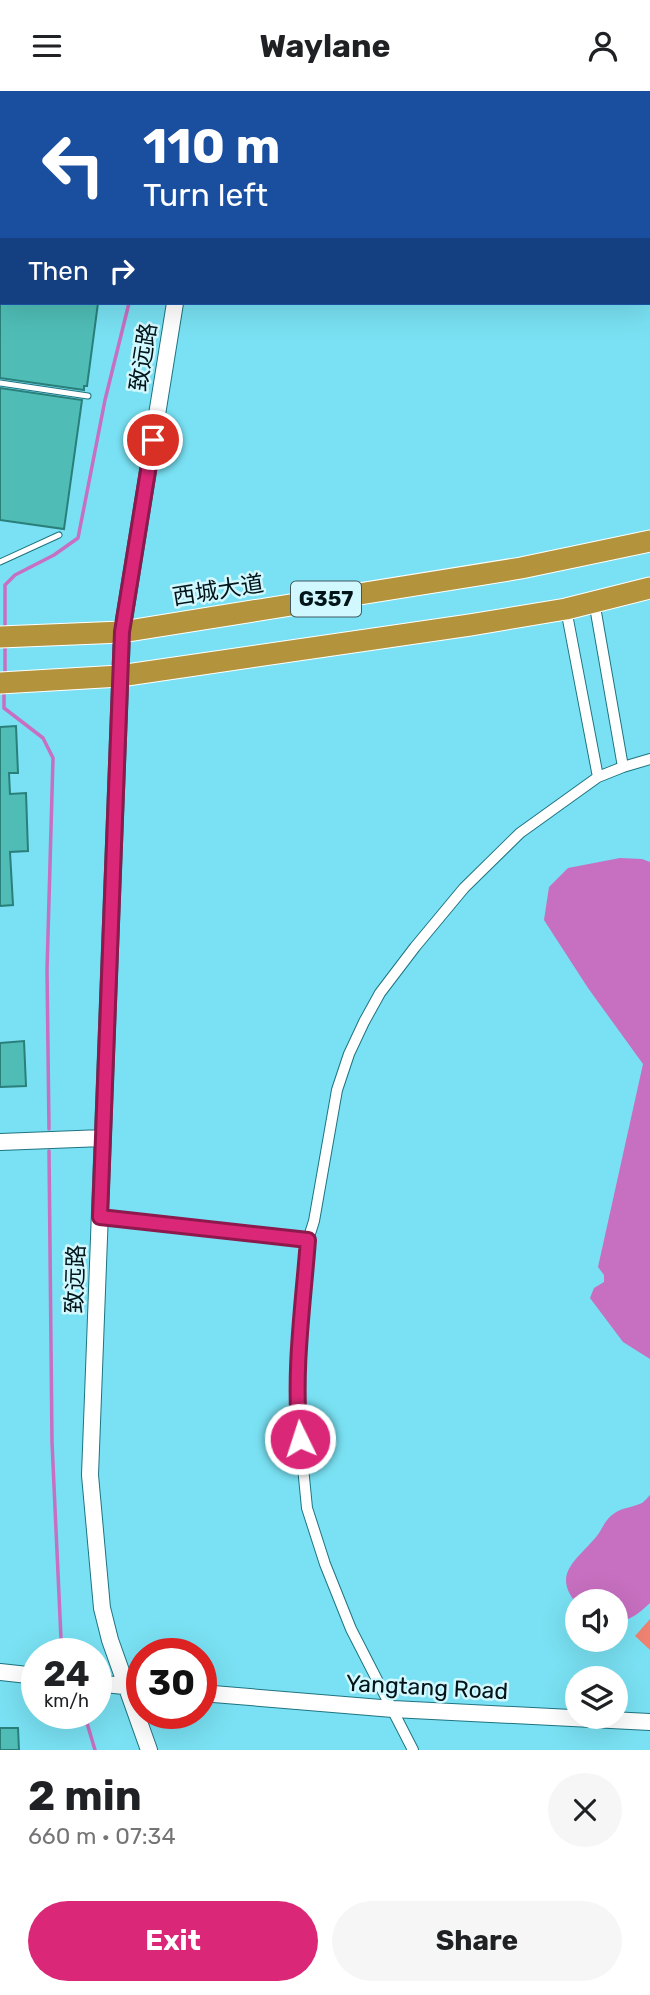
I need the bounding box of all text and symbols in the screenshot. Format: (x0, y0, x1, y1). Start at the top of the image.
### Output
icon: menu (28, 27, 66, 65)
text: Waylane (259, 27, 391, 65)
icon: person (584, 27, 622, 65)
text: 110 m (143, 117, 280, 175)
icon: left (28, 119, 119, 210)
text: Turn left (143, 176, 268, 214)
icon: right (103, 252, 141, 290)
text: Then (28, 256, 89, 287)
street label: 致远路 (124, 321, 162, 393)
pin (123, 410, 183, 470)
icon: arrive (134, 421, 172, 459)
street label: 西城大道 (170, 569, 266, 611)
road number: G357 (291, 581, 361, 617)
street label: 致远路 (60, 1244, 90, 1314)
position arrow (263, 1402, 337, 1476)
map controls (565, 1589, 628, 1729)
button: sound (565, 1589, 628, 1652)
speed limit sign: 30 (126, 1638, 217, 1729)
text: 24 (43, 1653, 90, 1695)
button: layers (565, 1666, 628, 1729)
street label: Yangtang Road (345, 1669, 509, 1705)
text: km/h (44, 1690, 89, 1712)
text: 2 min (28, 1771, 142, 1821)
button: close (548, 1773, 622, 1847)
text: 660 m · 07:34 (28, 1822, 176, 1850)
button: Exit (28, 1901, 318, 1981)
button: Share (332, 1901, 622, 1981)

